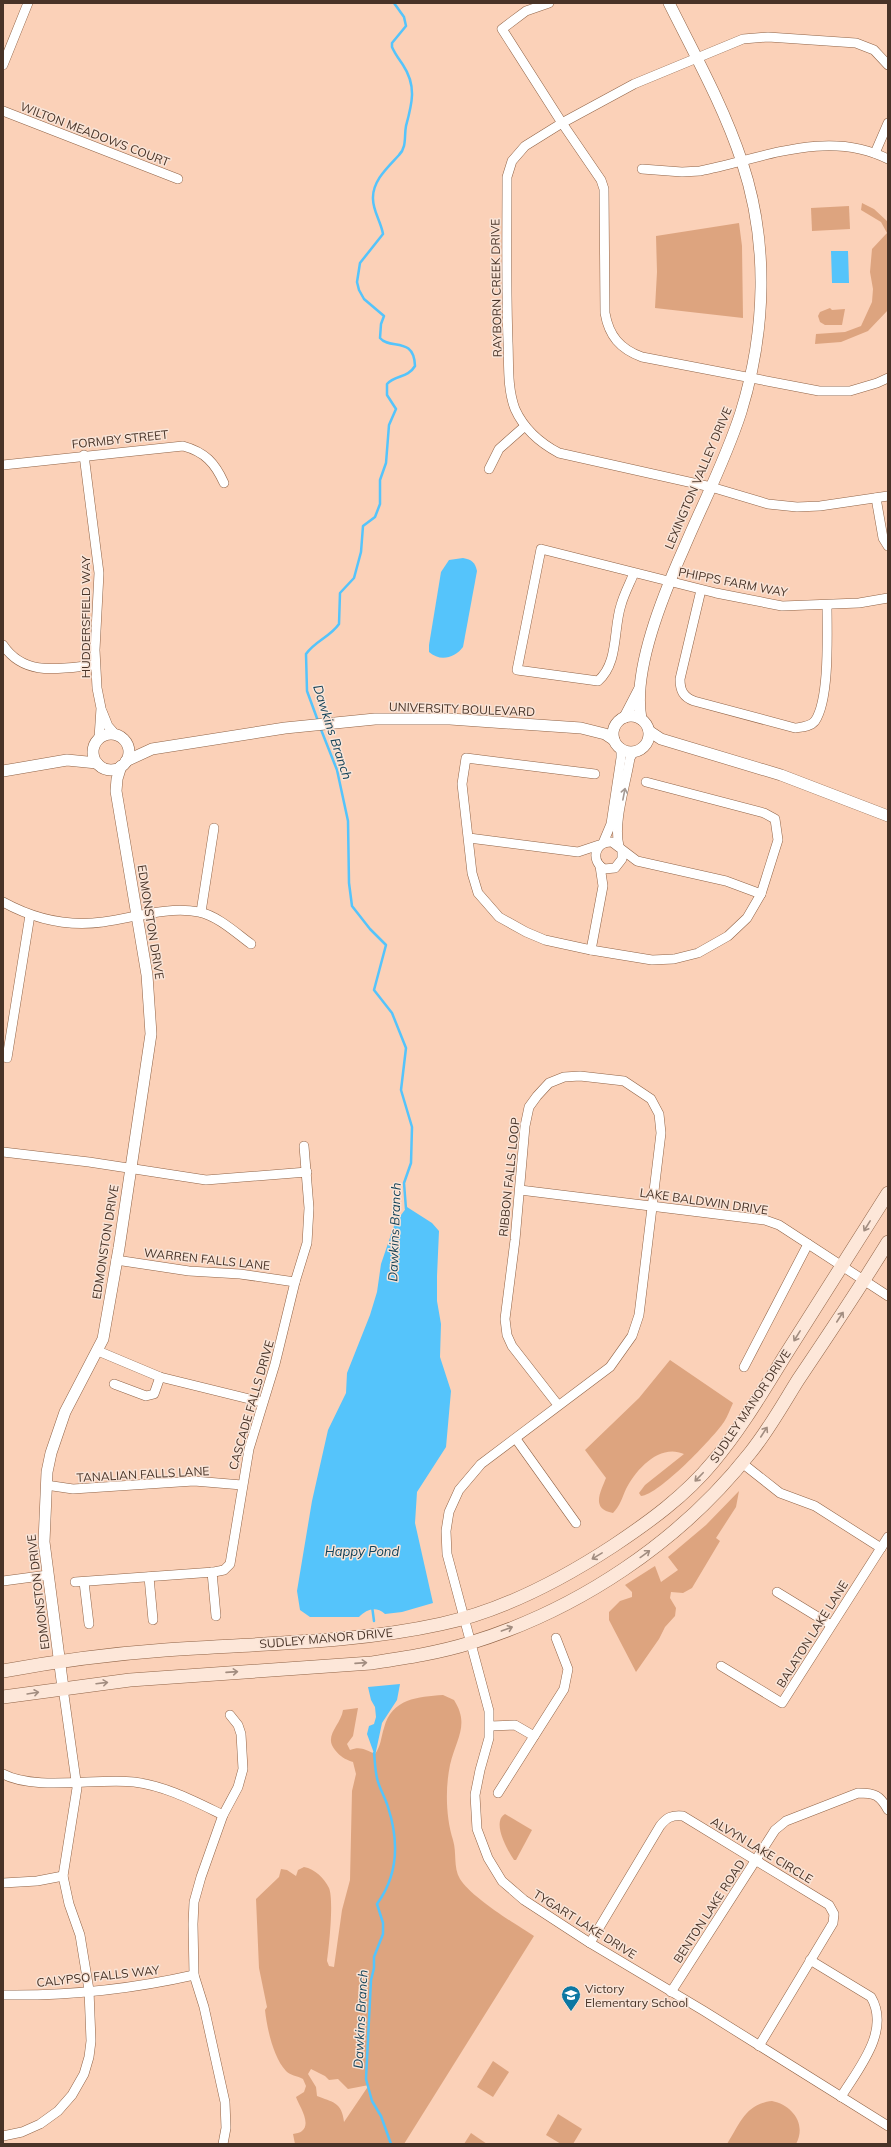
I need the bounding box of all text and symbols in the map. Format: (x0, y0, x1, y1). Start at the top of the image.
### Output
street label: WILTON MEADOWS COURT (18, 99, 172, 170)
street label: RAYBORN CREEK DRIVE (487, 219, 505, 357)
street label: LEXINGTON VALLEY DRIVE (661, 405, 735, 551)
street label: FORMBY STREET (71, 426, 170, 452)
street label: HUDDERSFIELD WAY (78, 555, 93, 678)
street label: PHIPPS FARM WAY (677, 564, 790, 600)
water label: Dawkins Branch (310, 682, 356, 782)
street label: UNIVERSITY BOULEVARD (389, 699, 535, 719)
one-way arrow (620, 788, 628, 801)
street label: EDMONSTON DRIVE (135, 864, 167, 980)
street label: RIBBON FALLS LOOP (495, 1116, 523, 1237)
water label: Dawkins Branch (384, 1182, 404, 1282)
street label: EDMONSTON DRIVE (89, 1184, 121, 1300)
street label: LAKE BALDWIN DRIVE (639, 1185, 769, 1217)
one-way arrow (863, 1220, 871, 1231)
street label: WARREN FALLS LANE (143, 1245, 271, 1273)
one-way arrow (836, 1311, 845, 1322)
one-way arrow (793, 1330, 801, 1342)
street label: CASCADE FALLS DRIVE (225, 1338, 277, 1472)
street label: SUDLEY MANOR DRIVE (706, 1346, 794, 1466)
one-way arrow (761, 1426, 769, 1438)
street label: TANALIAN FALLS LANE (76, 1463, 210, 1485)
one-way arrow (694, 1472, 704, 1482)
street label: EDMONSTON DRIVE (24, 1534, 52, 1650)
water label: Happy Pond (325, 1543, 399, 1559)
one-way arrow (639, 1550, 650, 1558)
one-way arrow (591, 1553, 603, 1561)
street label: BALATON LAKE LANE (773, 1578, 851, 1690)
street label: SUDLEY MANOR DRIVE (259, 1625, 393, 1651)
one-way arrow (500, 1625, 512, 1633)
one-way arrow (354, 1660, 367, 1667)
one-way arrow (225, 1669, 238, 1676)
one-way arrow (95, 1679, 108, 1687)
one-way arrow (26, 1689, 39, 1697)
street label: ALVYN LAKE CIRCLE (708, 1814, 816, 1886)
street label: BENTON LAKE ROAD (670, 1856, 748, 1966)
street label: TYGART LAKE DRIVE (531, 1886, 639, 1962)
street label: CALYPSO FALLS WAY (36, 1962, 161, 1990)
water label: Dawkins Branch (349, 1969, 371, 2069)
place label: Victory Elementary School (585, 1981, 688, 2010)
school or university icon: Victory Elementary School (560, 1984, 582, 2012)

